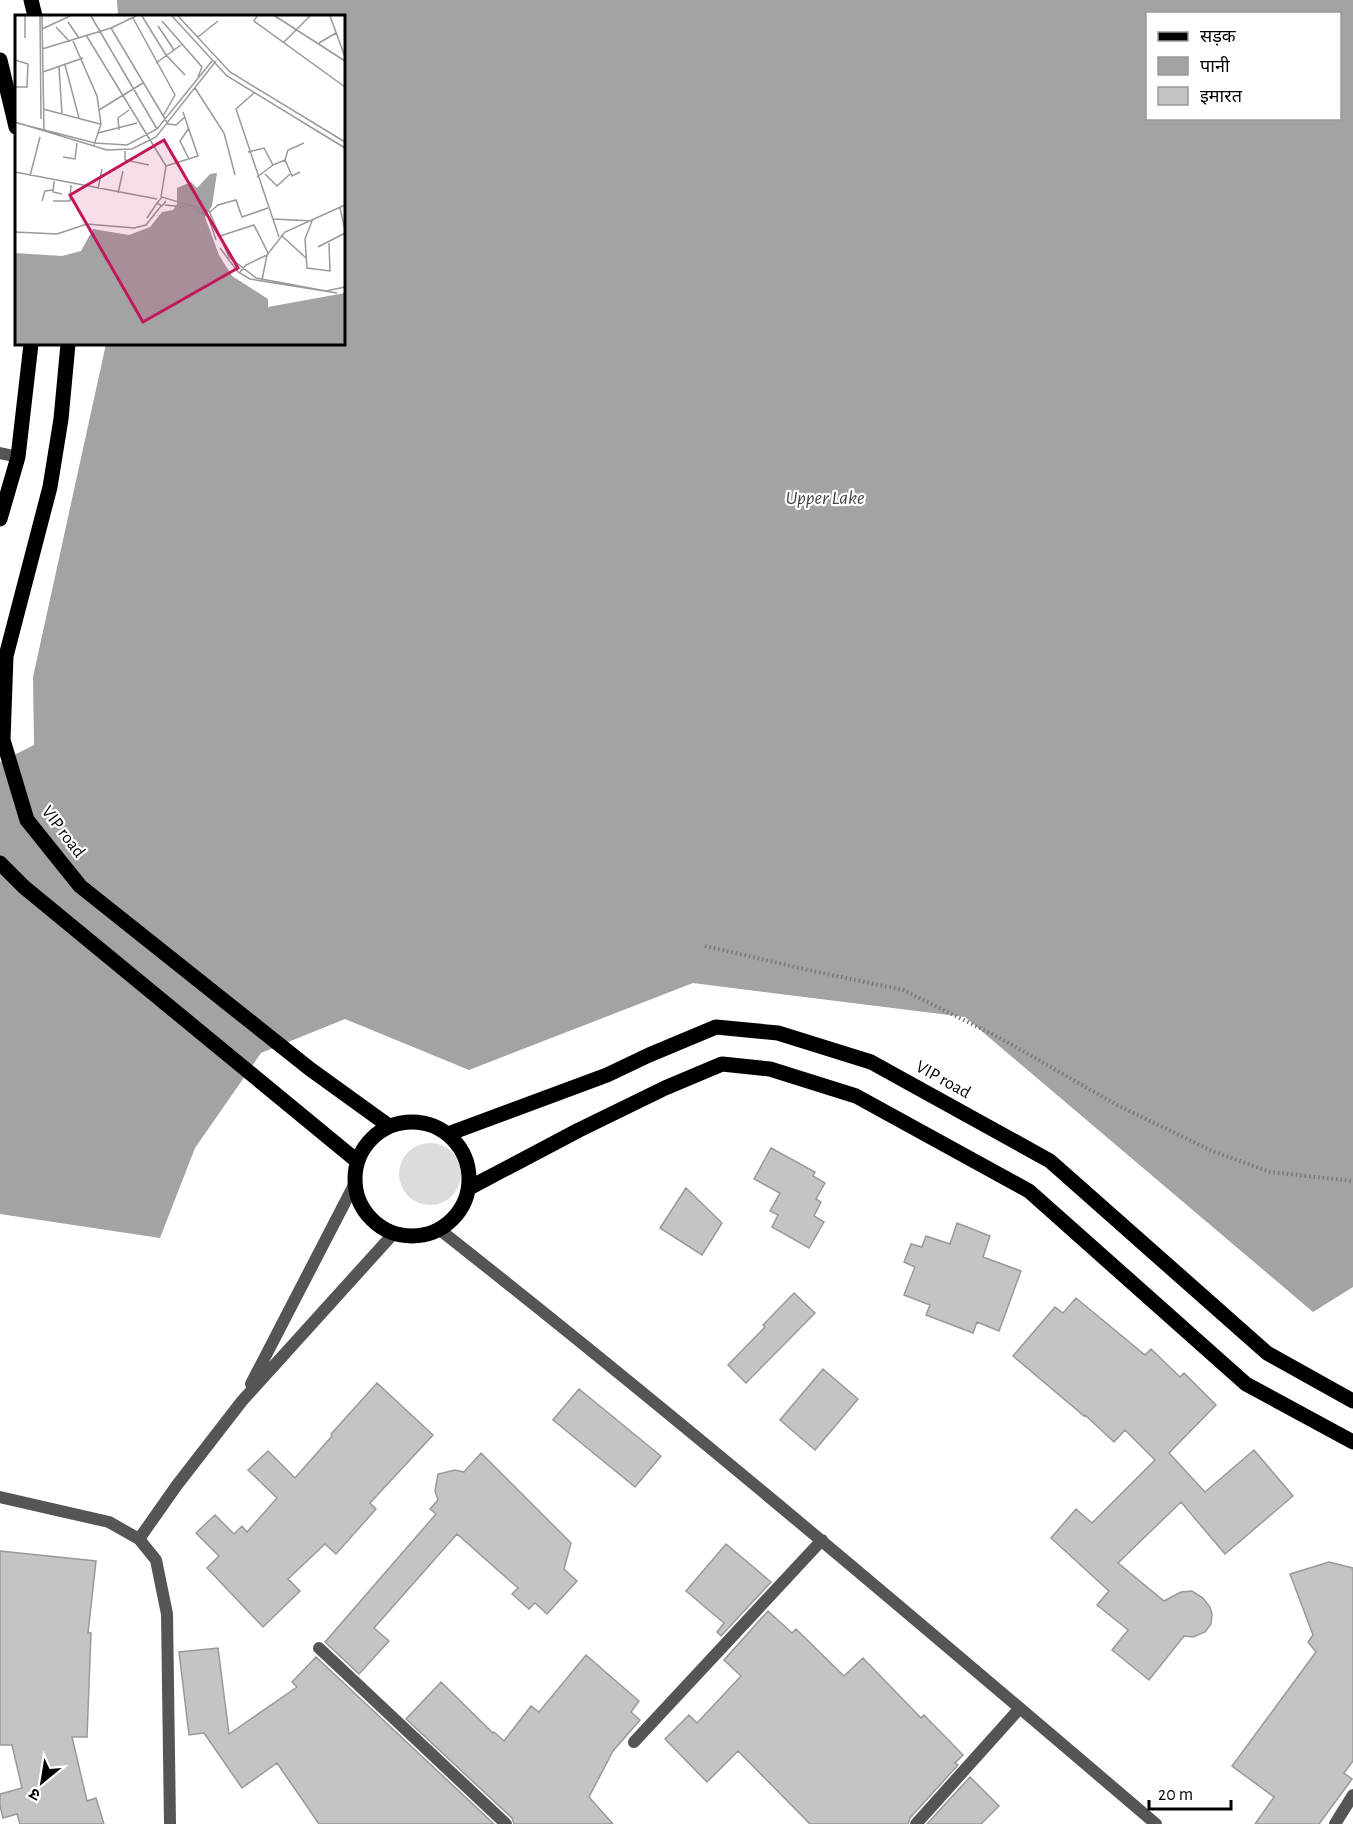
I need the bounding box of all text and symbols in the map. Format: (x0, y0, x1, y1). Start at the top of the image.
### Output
legend (1146, 12, 1341, 120)
inset map (15, 15, 345, 345)
text: सड़क (1200, 28, 1237, 46)
text: पानी (1200, 56, 1230, 76)
text: इमारत (1200, 88, 1243, 106)
water label: Upper Lake (785, 488, 865, 508)
street label: VIP road (38, 803, 88, 861)
street label: VIP road (913, 1058, 973, 1102)
north arrow (12, 1752, 72, 1812)
scale bar (1149, 1773, 1232, 1811)
text: उ (26, 1785, 43, 1803)
text: 20 m (1158, 1786, 1193, 1804)

